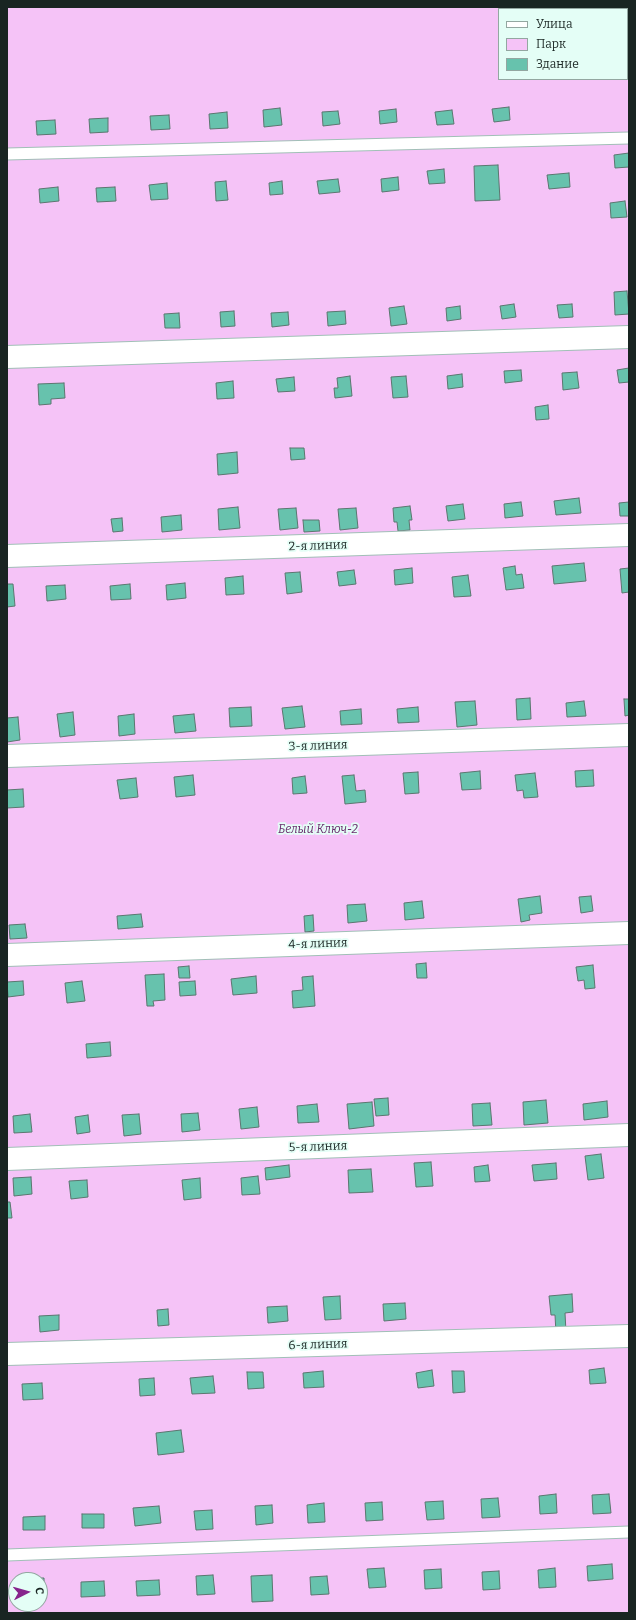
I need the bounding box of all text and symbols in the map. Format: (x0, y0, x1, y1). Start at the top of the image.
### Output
legend (498, 8, 628, 80)
text: Улица (536, 17, 572, 31)
text: Парк (536, 37, 566, 51)
text: Здание (536, 57, 579, 71)
street label: 2-я линия (288, 538, 348, 554)
street label: 3-я линия (288, 738, 348, 754)
park label: Белый Ключ-2 (278, 823, 358, 837)
street label: 4-я линия (288, 936, 348, 952)
street label: 5-я линия (289, 1139, 347, 1155)
street label: 6-я линия (288, 1337, 348, 1353)
north arrow (8, 1572, 48, 1612)
text: С (33, 1587, 46, 1595)

